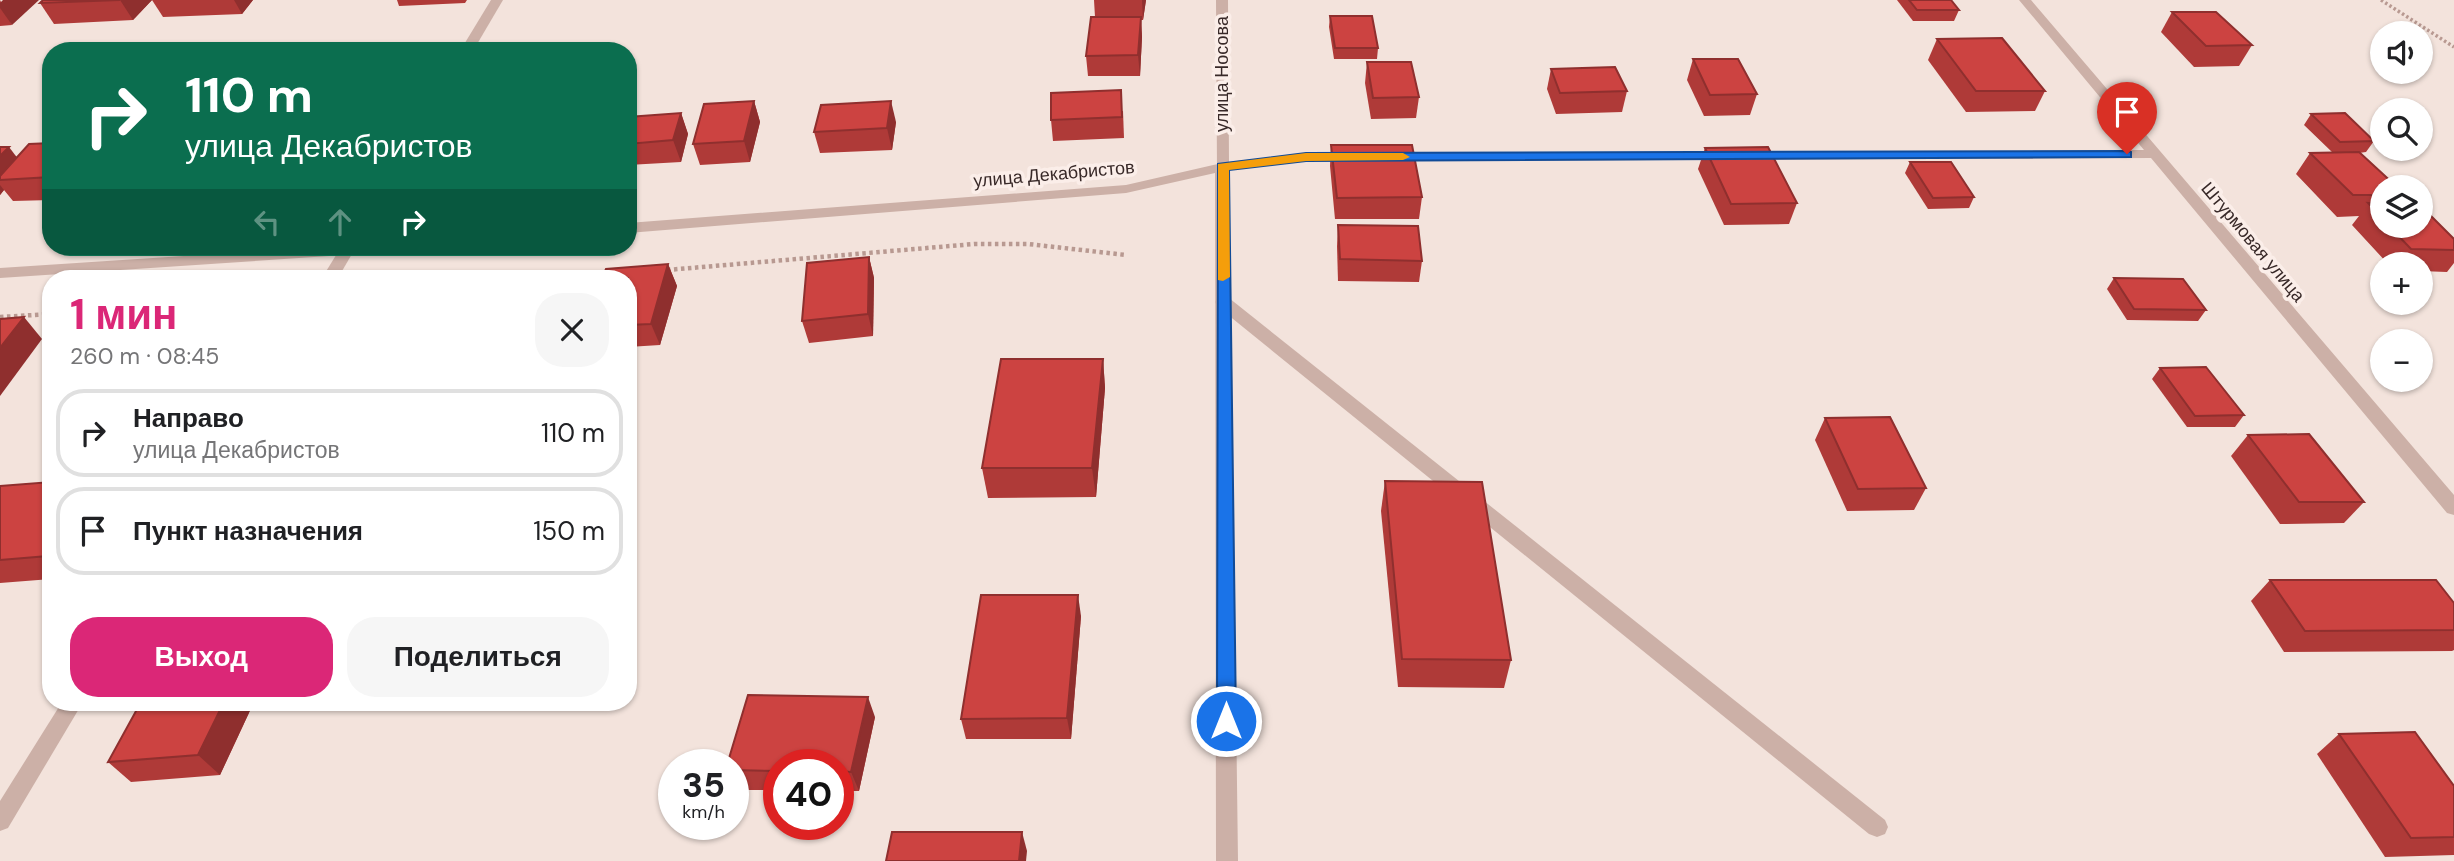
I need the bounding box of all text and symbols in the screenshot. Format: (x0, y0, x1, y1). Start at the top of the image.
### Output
street label: улица Носова (1210, 15, 1234, 132)
map controls (2370, 21, 2433, 392)
button: sound (2370, 21, 2433, 84)
text: 110 m (185, 63, 313, 127)
icon: right (70, 70, 161, 161)
pin (2097, 82, 2157, 154)
icon: arrive (2108, 93, 2146, 131)
button: search (2370, 98, 2433, 161)
text: улица Декабристов (185, 125, 473, 167)
street label: улица Декабристов (972, 155, 1136, 193)
button: layers (2370, 175, 2433, 238)
street label: Штурмовая улица (2196, 177, 2311, 308)
icon: left (248, 203, 286, 241)
icon: ahead (321, 203, 359, 241)
icon: right (394, 203, 432, 241)
button: + (2370, 252, 2433, 315)
text: 1 мин (70, 287, 177, 342)
button: close (535, 293, 609, 367)
button: − (2370, 329, 2433, 392)
text: 260 m · 08:45 (70, 341, 219, 371)
text: Направо (133, 401, 244, 435)
icon: right (74, 414, 112, 452)
text: 110 m (541, 416, 605, 450)
text: улица Декабристов (133, 435, 340, 465)
icon: arrive (74, 512, 112, 550)
text: Пункт назначения (133, 514, 363, 548)
text: 150 m (533, 514, 605, 548)
button: Выход (70, 617, 333, 697)
button: Поделиться (347, 617, 609, 697)
position arrow (1189, 684, 1263, 758)
speed limit sign: 40 (763, 749, 854, 840)
text: 35 (682, 762, 725, 808)
text: km/h (682, 800, 725, 824)

